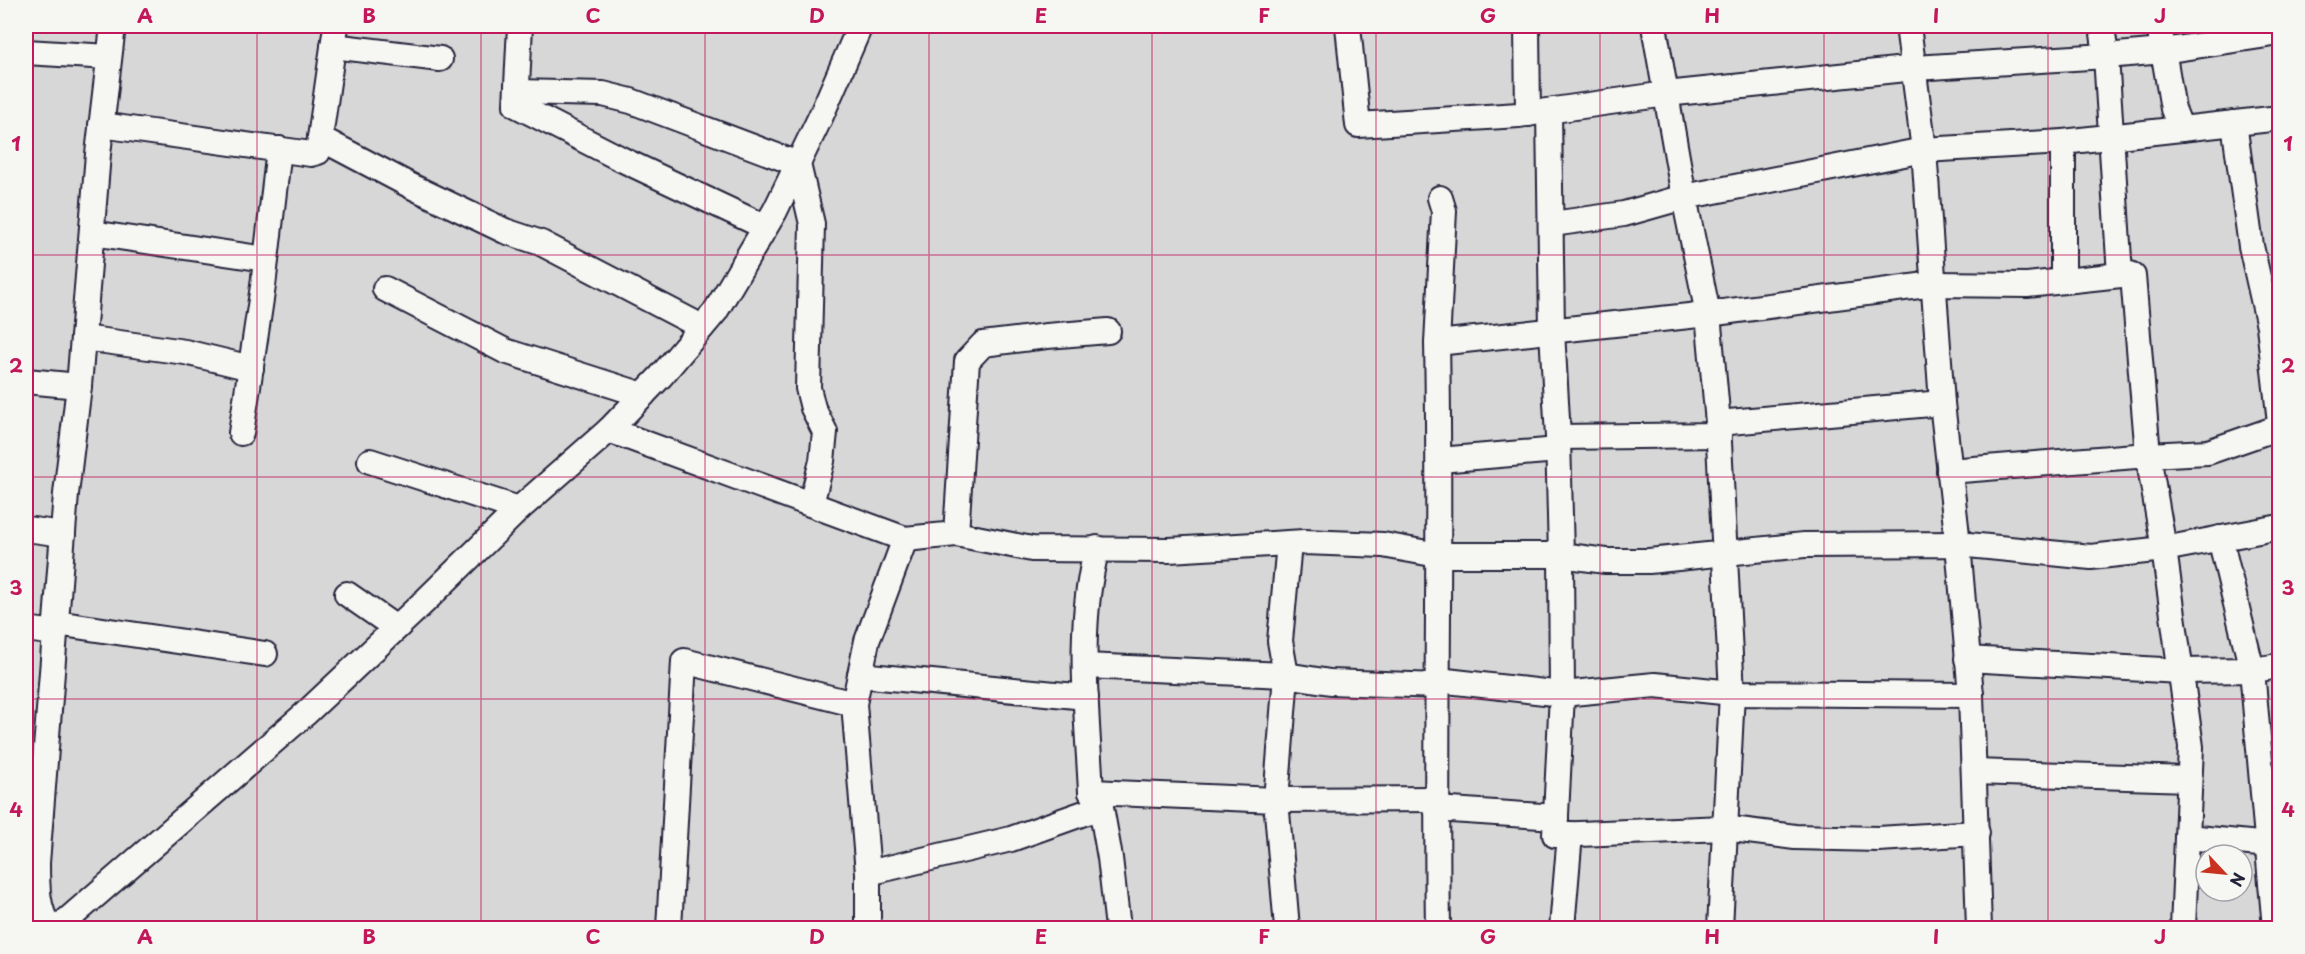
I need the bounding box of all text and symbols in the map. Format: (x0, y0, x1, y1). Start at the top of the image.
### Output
text: A (137, 0, 153, 30)
text: B (362, 0, 376, 30)
text: C (585, 0, 601, 30)
text: D (809, 0, 825, 30)
text: E (1035, 0, 1047, 30)
text: F (1258, 0, 1270, 30)
text: G (1480, 0, 1496, 30)
text: H (1704, 0, 1720, 30)
text: I (1933, 0, 1939, 30)
text: J (2154, 0, 2166, 30)
text: 1 (11, 128, 21, 158)
text: 1 (2283, 128, 2293, 158)
text: 2 (9, 350, 23, 380)
text: 2 (2281, 350, 2295, 380)
text: 3 (9, 572, 23, 602)
text: 3 (2281, 572, 2295, 602)
text: 4 (9, 794, 23, 824)
text: 4 (2281, 794, 2295, 824)
north arrow (2194, 843, 2254, 903)
text: N (2225, 869, 2252, 891)
text: A (137, 921, 153, 951)
text: B (362, 921, 376, 951)
text: C (585, 921, 601, 951)
text: D (809, 921, 825, 951)
text: E (1035, 921, 1047, 951)
text: F (1258, 921, 1270, 951)
text: G (1480, 921, 1496, 951)
text: H (1704, 921, 1720, 951)
text: I (1933, 921, 1939, 951)
text: J (2154, 921, 2166, 951)

